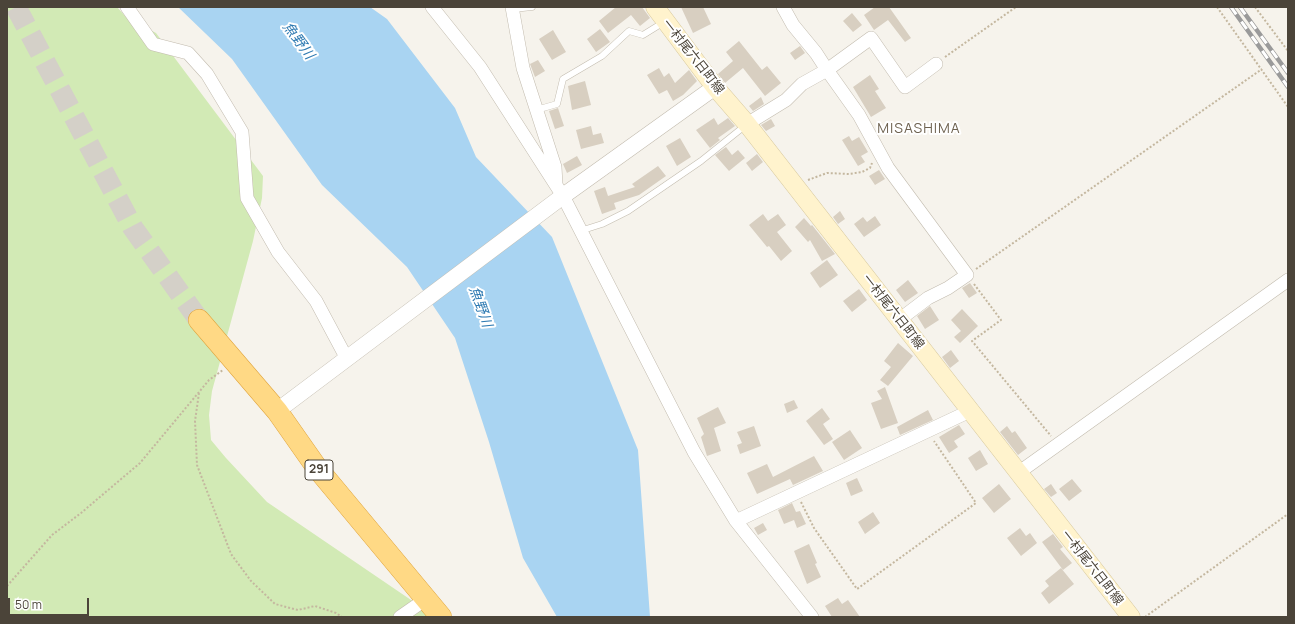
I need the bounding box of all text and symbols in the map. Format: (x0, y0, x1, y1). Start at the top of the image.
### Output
street label: 一村尾六日町線 (659, 16, 727, 98)
water label: 魚野川 (279, 19, 317, 63)
district label: MISASHIMA (877, 121, 961, 137)
street label: 一村尾六日町線 (859, 271, 927, 353)
water label: 魚野川 (465, 284, 495, 330)
road number: 291 (305, 460, 333, 480)
street label: 一村尾六日町線 (1058, 527, 1126, 609)
scale bar (10, 590, 91, 616)
text: 50 m (15, 596, 42, 613)

